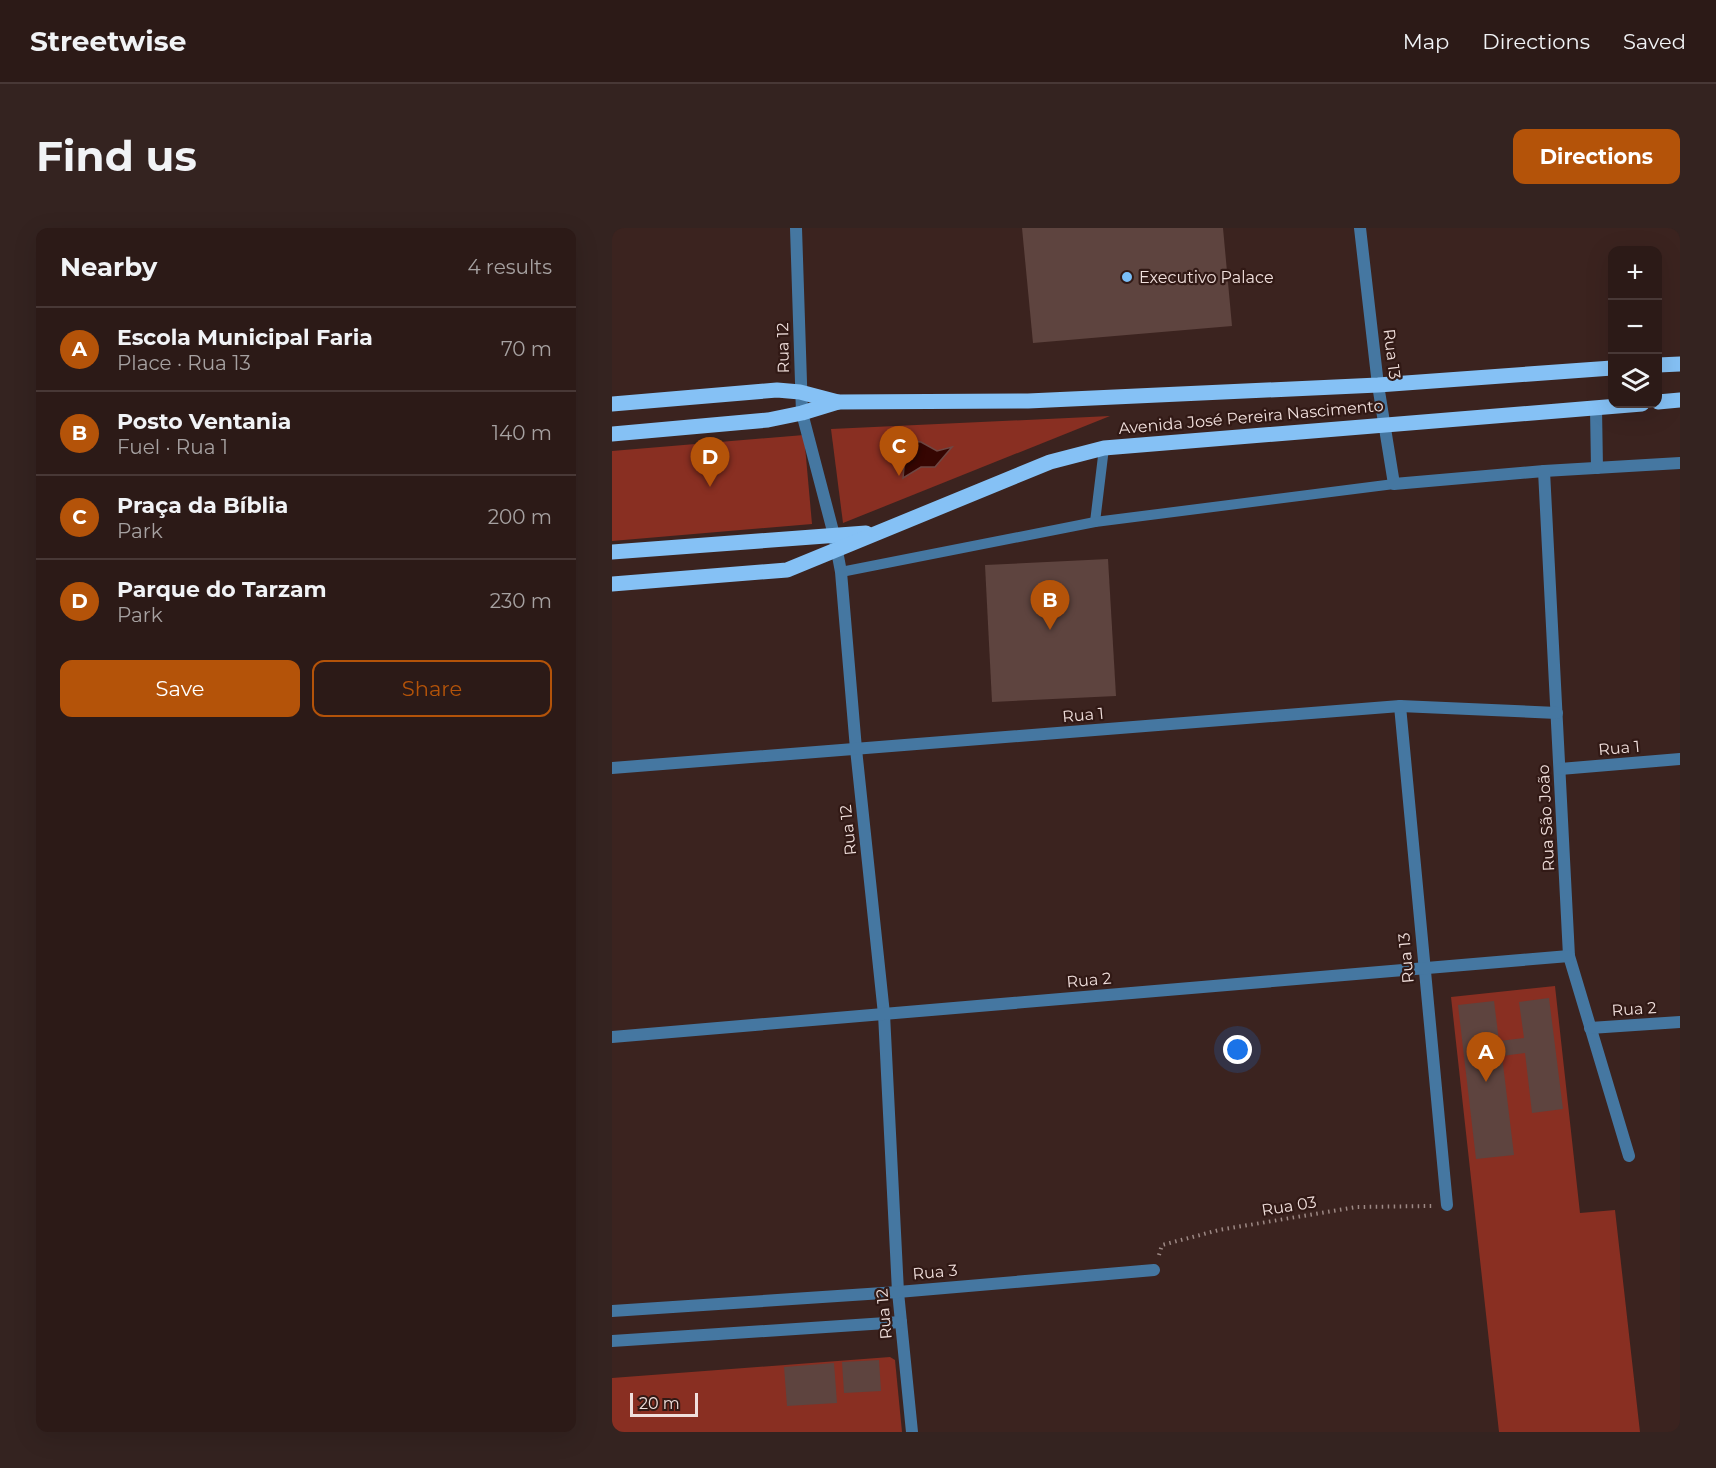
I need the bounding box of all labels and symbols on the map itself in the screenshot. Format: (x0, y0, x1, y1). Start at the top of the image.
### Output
place label: Executivo Palace (1139, 268, 1274, 287)
marker: Executivo Palace (1120, 270, 1134, 284)
street label: Rua 12 (773, 322, 793, 374)
street label: Rua 13 (1379, 328, 1405, 380)
street label: Avenida José Pereira Nascimento (1118, 396, 1384, 438)
pin: C (880, 426, 918, 476)
pin: D (690, 438, 730, 487)
pin: B (1030, 580, 1070, 630)
street label: Rua 1 (1061, 704, 1105, 726)
street label: Rua 1 (1597, 737, 1641, 759)
street label: Rua São João (1534, 764, 1558, 872)
street label: Rua 12 (836, 804, 860, 856)
street label: Rua 13 (1394, 932, 1418, 984)
street label: Rua 2 (1066, 969, 1112, 991)
street label: Rua 2 (1611, 998, 1657, 1020)
pin: A (1466, 1032, 1506, 1082)
your location (1223, 1035, 1252, 1064)
street label: Rua 03 (1260, 1192, 1318, 1220)
street label: Rua 3 (912, 1261, 958, 1283)
street label: Rua 12 (872, 1288, 896, 1340)
scale bar (630, 1390, 698, 1418)

